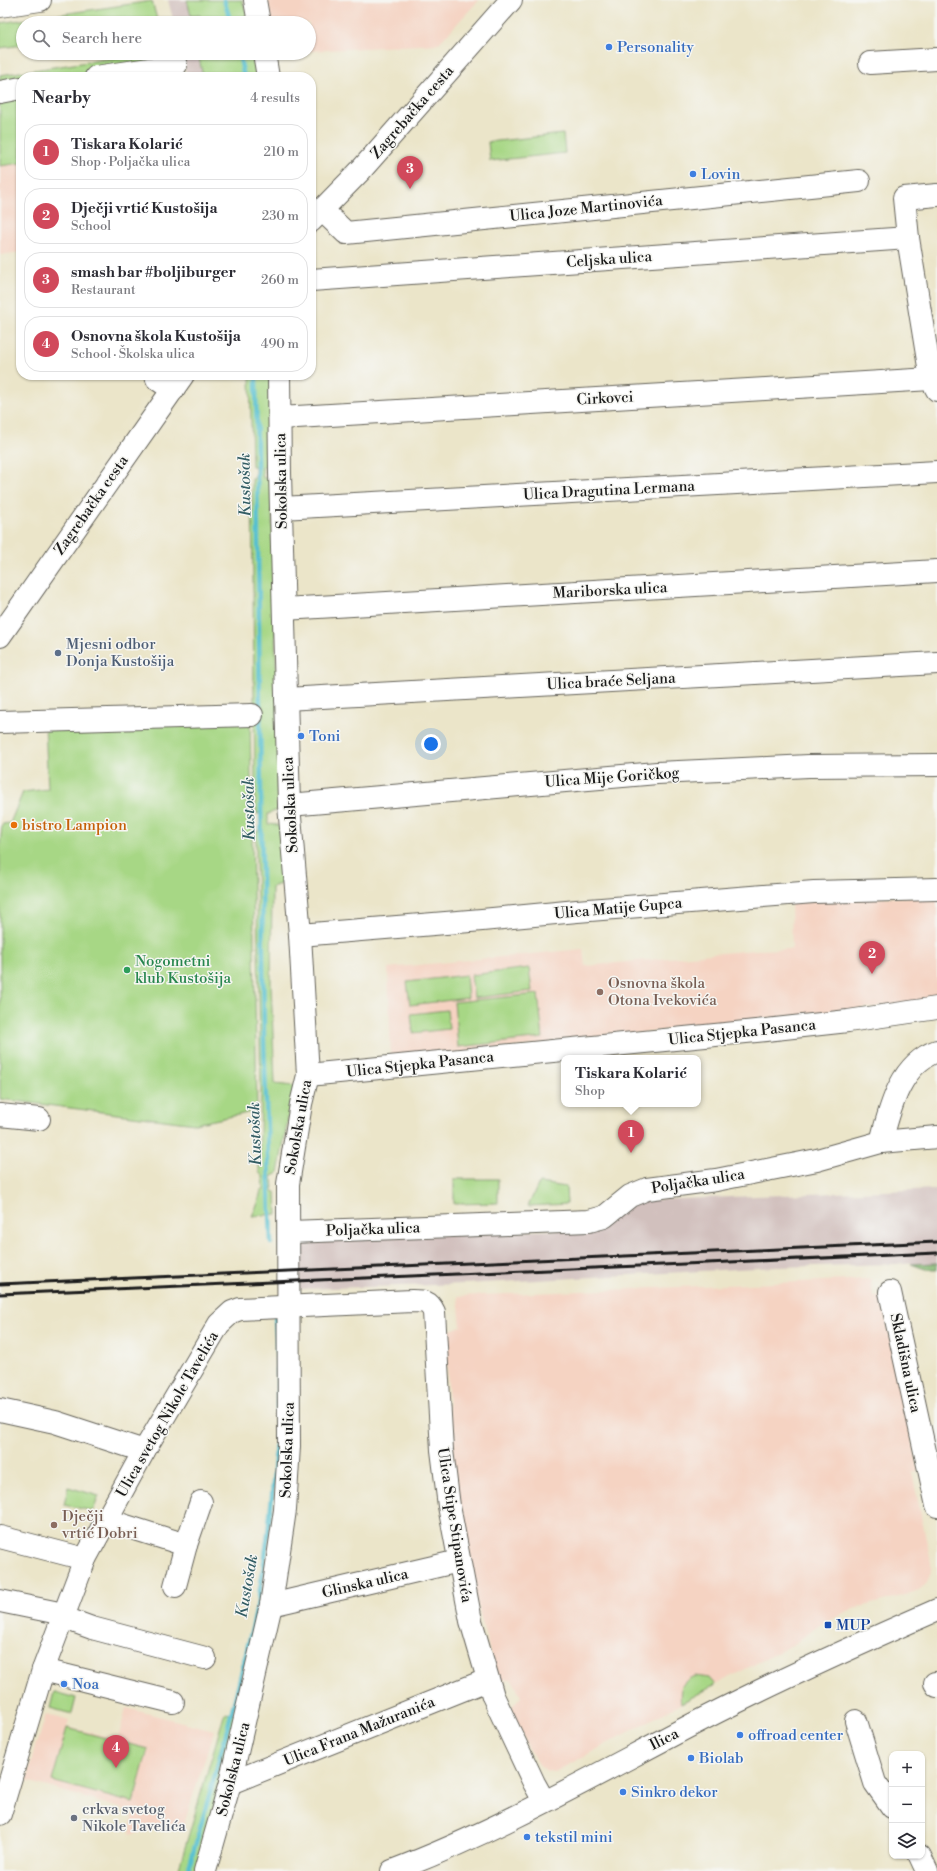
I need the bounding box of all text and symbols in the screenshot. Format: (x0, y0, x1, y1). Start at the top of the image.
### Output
search box (16, 16, 316, 60)
icon: search (30, 27, 52, 49)
text: Search here (62, 29, 142, 48)
place label: Personality (617, 38, 694, 57)
marker: Personality (604, 42, 614, 52)
street label: Zagrebačka cesta (367, 62, 458, 163)
text: Nearby (32, 87, 91, 109)
text: 4 results (250, 90, 300, 106)
text: Tiskara Kolarić (71, 135, 183, 154)
text: 1 (43, 144, 49, 160)
text: 210 m (264, 144, 299, 160)
text: Shop · Poljačka ulica (71, 154, 190, 170)
pin: 3 (397, 156, 423, 189)
place label: Lovin (701, 165, 740, 184)
marker: Lovin (688, 169, 698, 179)
street label: Ulica Joze Martinovića (508, 191, 664, 226)
text: Dječji vrtić Kustošija (71, 199, 218, 218)
text: 2 (42, 208, 50, 224)
text: 230 m (262, 208, 299, 224)
text: School (71, 218, 111, 234)
street label: Celjska ulica (566, 247, 653, 272)
text: smash bar #boljiburger (71, 263, 236, 282)
text: 3 (42, 272, 50, 288)
text: 260 m (261, 272, 299, 288)
text: Restaurant (71, 282, 136, 298)
text: Osnovna škola Kustošija (71, 327, 241, 346)
text: 4 (42, 336, 50, 352)
text: 490 m (261, 336, 299, 352)
text: School · Školska ulica (71, 346, 195, 362)
street label: Cirkovci (576, 388, 634, 409)
street label: Sokolska ulica (271, 432, 292, 529)
street label: Zagrebačka cesta (50, 452, 133, 559)
water label: Kustošak (234, 453, 256, 517)
street label: Ulica Dragutina Lermana (523, 476, 696, 504)
street label: Mariborska ulica (552, 578, 668, 603)
place label: Mjesni odbor Donja Kustošija (66, 635, 175, 671)
marker: Mjesni odbor Donja Kustošija (53, 648, 63, 658)
street label: Ulica braće Seljana (546, 669, 676, 694)
place label: Toni (309, 727, 341, 746)
marker: Toni (296, 731, 306, 741)
your location (421, 734, 441, 754)
street label: Sokolska ulica (278, 756, 303, 854)
street label: Ulica Mije Goričkog (544, 763, 680, 792)
water label: Kustošak (238, 777, 260, 841)
place label: bistro Lampion (22, 816, 127, 835)
marker: bistro Lampion (9, 820, 19, 830)
street label: Ulica Matije Gupca (553, 893, 683, 924)
pin: 2 (859, 941, 885, 974)
place label: Nogometni klub Kustošija (135, 952, 232, 988)
marker: Nogometni klub Kustošija (122, 965, 132, 975)
place label: Osnovna škola Otona Ivekovića (608, 974, 717, 1010)
marker: Osnovna škola Otona Ivekovića (595, 987, 605, 997)
street label: Ulica Stjepka Pasanca (667, 1015, 817, 1050)
street label: Ulica Stjepka Pasanca (345, 1047, 495, 1082)
popup (561, 1055, 701, 1107)
text: Tiskara Kolarić (575, 1064, 687, 1083)
street label: Sokolska ulica (281, 1078, 316, 1176)
text: Shop (575, 1083, 605, 1099)
water label: Kustošak (244, 1102, 266, 1166)
pin: 1 (618, 1120, 644, 1153)
street label: Poljačka ulica (650, 1165, 747, 1198)
street label: Poljačka ulica (326, 1218, 421, 1241)
street label: Skladišna ulica (886, 1312, 925, 1415)
street label: Ulica svetog Nikole Tavelića (112, 1327, 223, 1501)
street label: Sokolska ulica (276, 1401, 299, 1498)
street label: Ulica Stipe Stipanovića (433, 1446, 476, 1604)
place label: Dječji vrtić Dobri (61, 1507, 138, 1543)
marker: Dječji vrtić Dobri (49, 1520, 59, 1530)
water label: Kustošak (232, 1553, 262, 1619)
street label: Glinska ulica (320, 1564, 411, 1603)
place label: MUP (836, 1616, 871, 1635)
marker: MUP (823, 1620, 833, 1630)
place label: Noa (72, 1675, 99, 1694)
marker: Noa (59, 1679, 69, 1689)
street label: Ulica Frana Mažuranića (281, 1692, 438, 1771)
street label: Sokolska ulica (213, 1720, 254, 1818)
street label: Ilica (646, 1724, 682, 1755)
place label: offroad center (748, 1726, 844, 1745)
marker: offroad center (735, 1730, 745, 1740)
pin: 4 (103, 1735, 129, 1768)
place label: Biolab (698, 1749, 744, 1768)
map controls (889, 1751, 925, 1859)
button: + (889, 1751, 925, 1787)
marker: Biolab (686, 1753, 696, 1763)
place label: Sinkro dekor (631, 1783, 718, 1802)
marker: Sinkro dekor (618, 1787, 628, 1797)
button: − (889, 1787, 925, 1823)
place label: crkva svetog Nikole Tavelića (82, 1800, 186, 1836)
marker: crkva svetog Nikole Tavelića (69, 1813, 79, 1823)
button: layers (889, 1823, 925, 1859)
place label: tekstil mini (535, 1828, 613, 1847)
marker: tekstil mini (522, 1832, 532, 1842)

